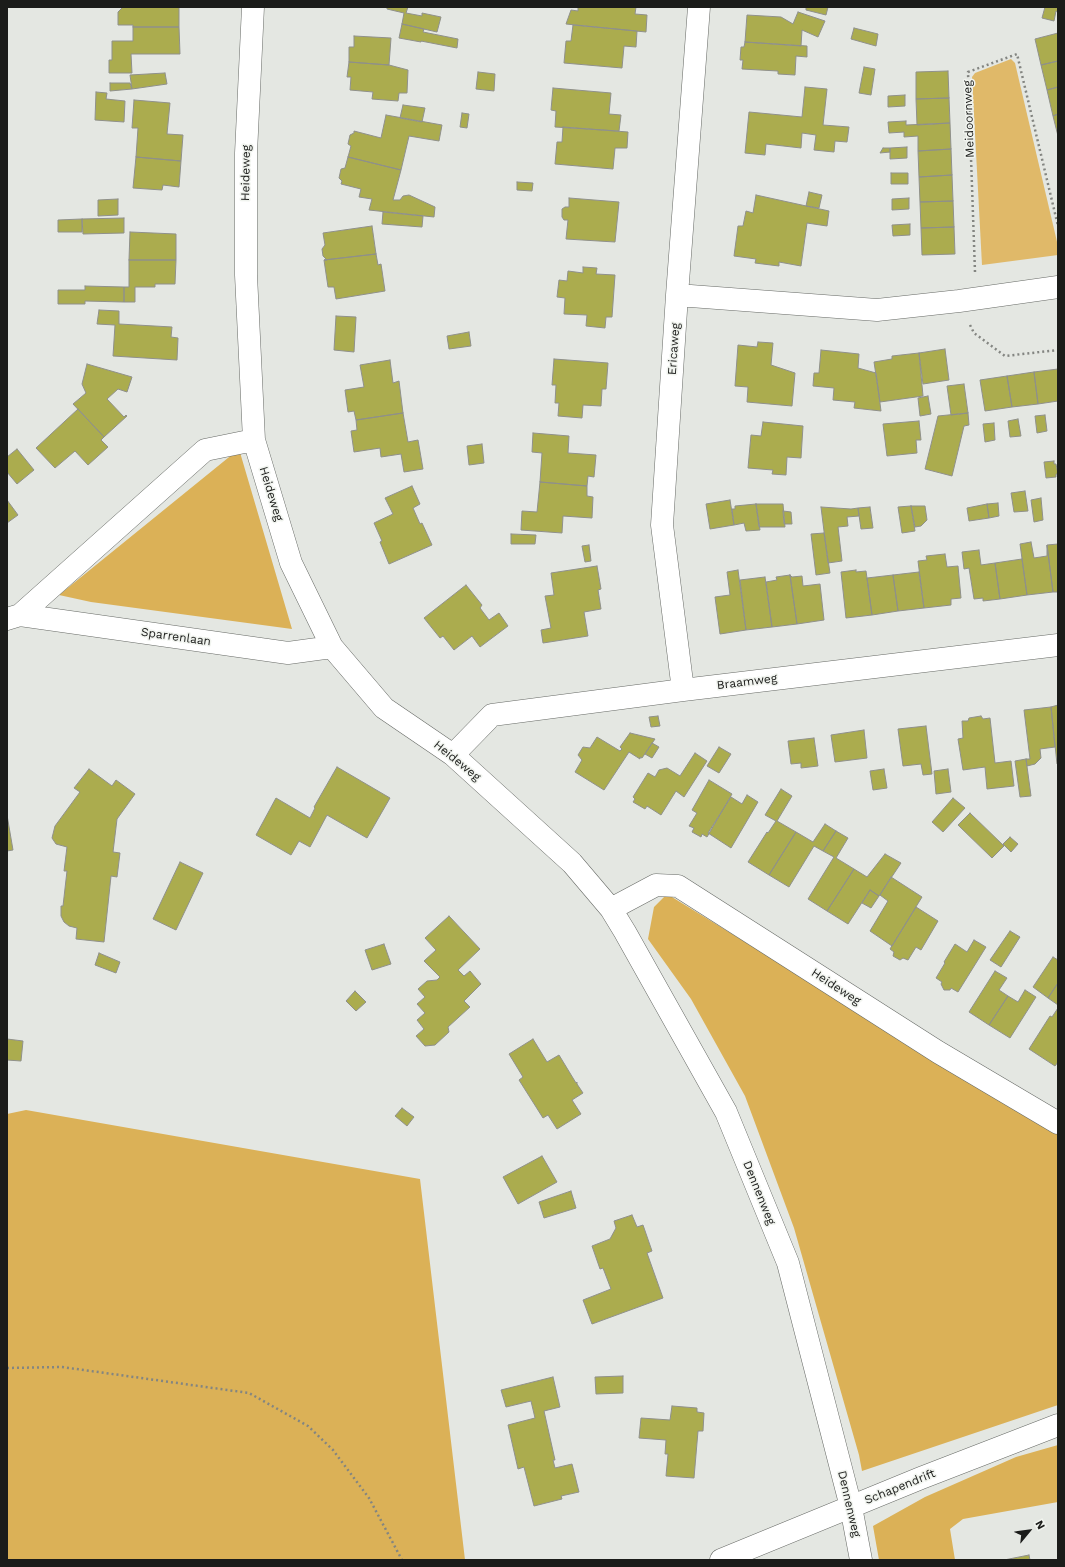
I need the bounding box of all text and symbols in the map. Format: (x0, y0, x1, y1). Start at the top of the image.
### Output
street label: Meidoornweg (960, 80, 978, 158)
street label: Heideweg (238, 145, 254, 201)
street label: Ericaweg (665, 322, 683, 376)
street label: Heideweg (256, 465, 286, 523)
street label: Sparrenlaan (140, 625, 212, 649)
street label: Braamweg (716, 671, 778, 693)
street label: Heideweg (431, 738, 483, 784)
street label: Heideweg (808, 966, 864, 1008)
street label: Dennenweg (740, 1159, 778, 1227)
street label: Schapendrift (862, 1466, 938, 1508)
street label: Dennenweg (834, 1469, 864, 1539)
north arrow (1009, 1511, 1049, 1551)
text: N (1032, 1518, 1048, 1532)

